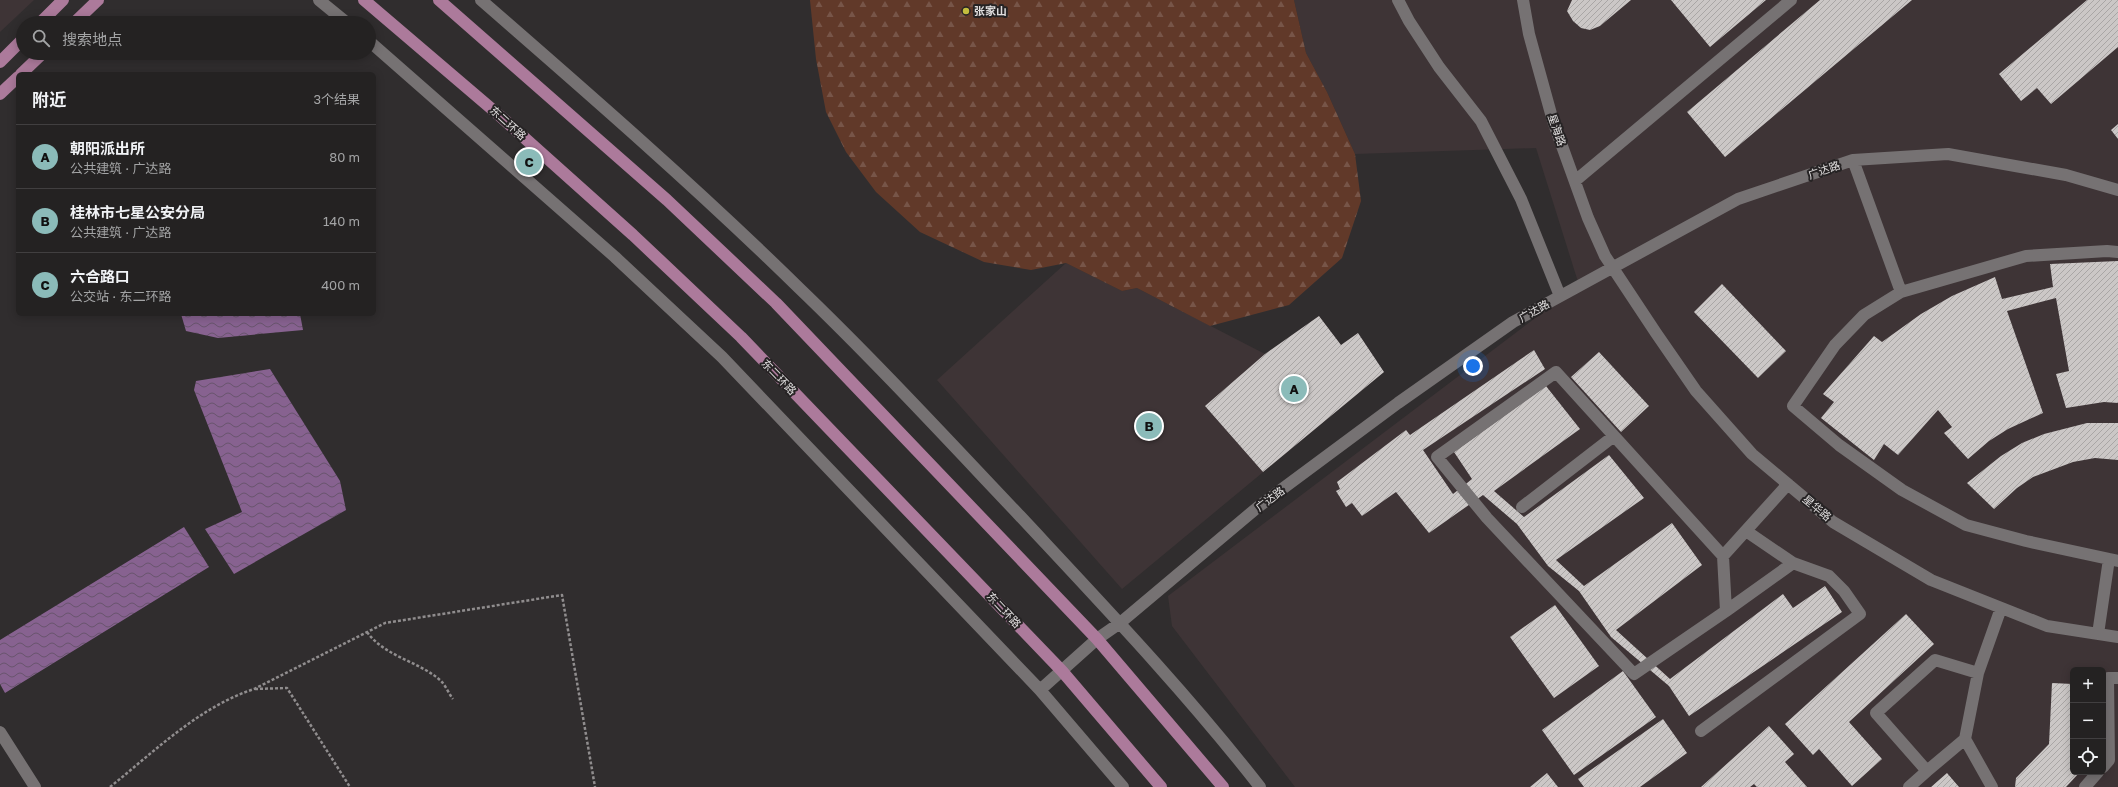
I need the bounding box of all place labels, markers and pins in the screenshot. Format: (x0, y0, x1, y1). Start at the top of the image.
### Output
place label: 张家山 (974, 4, 1007, 17)
marker: 张家山 (961, 6, 971, 16)
pin: C (516, 147, 542, 177)
pin: A (1281, 374, 1307, 404)
pin: B (1136, 411, 1162, 441)

